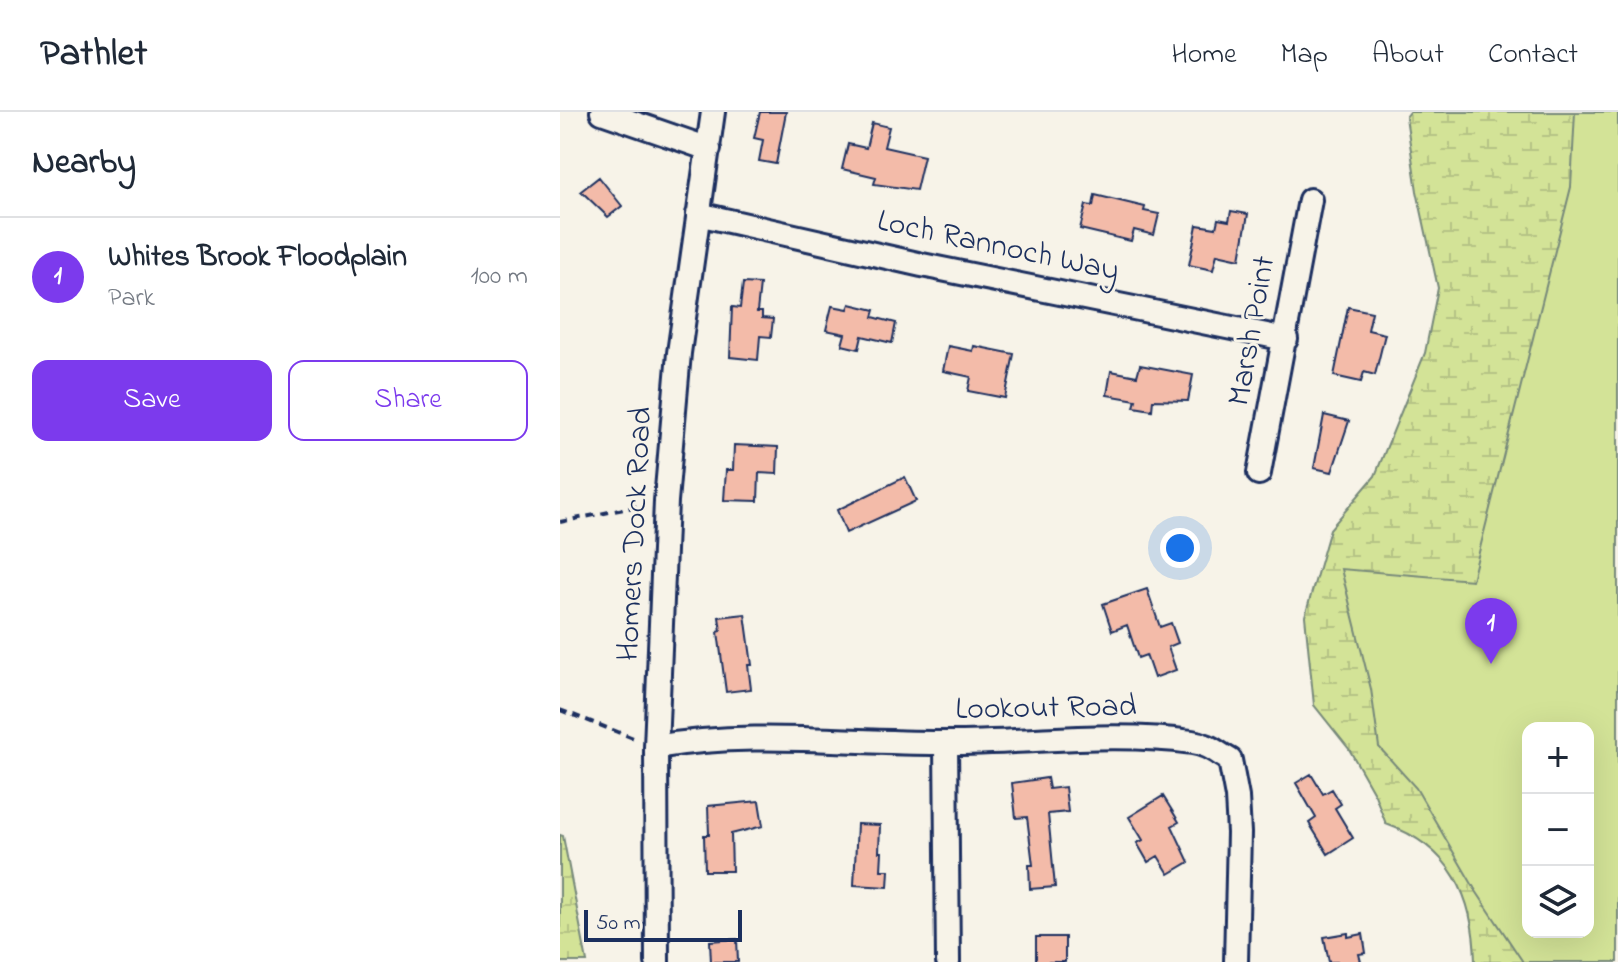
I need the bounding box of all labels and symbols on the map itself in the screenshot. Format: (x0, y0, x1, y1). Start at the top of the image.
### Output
street label: Loch Rannoch Way (873, 198, 1123, 296)
street label: Marsh Point (1217, 252, 1289, 410)
street label: Homers Dock Road (606, 406, 666, 662)
your location (1160, 528, 1200, 568)
pin: 1 (1465, 598, 1517, 664)
street label: Lookout Road (955, 684, 1137, 734)
scale bar (584, 906, 742, 942)

